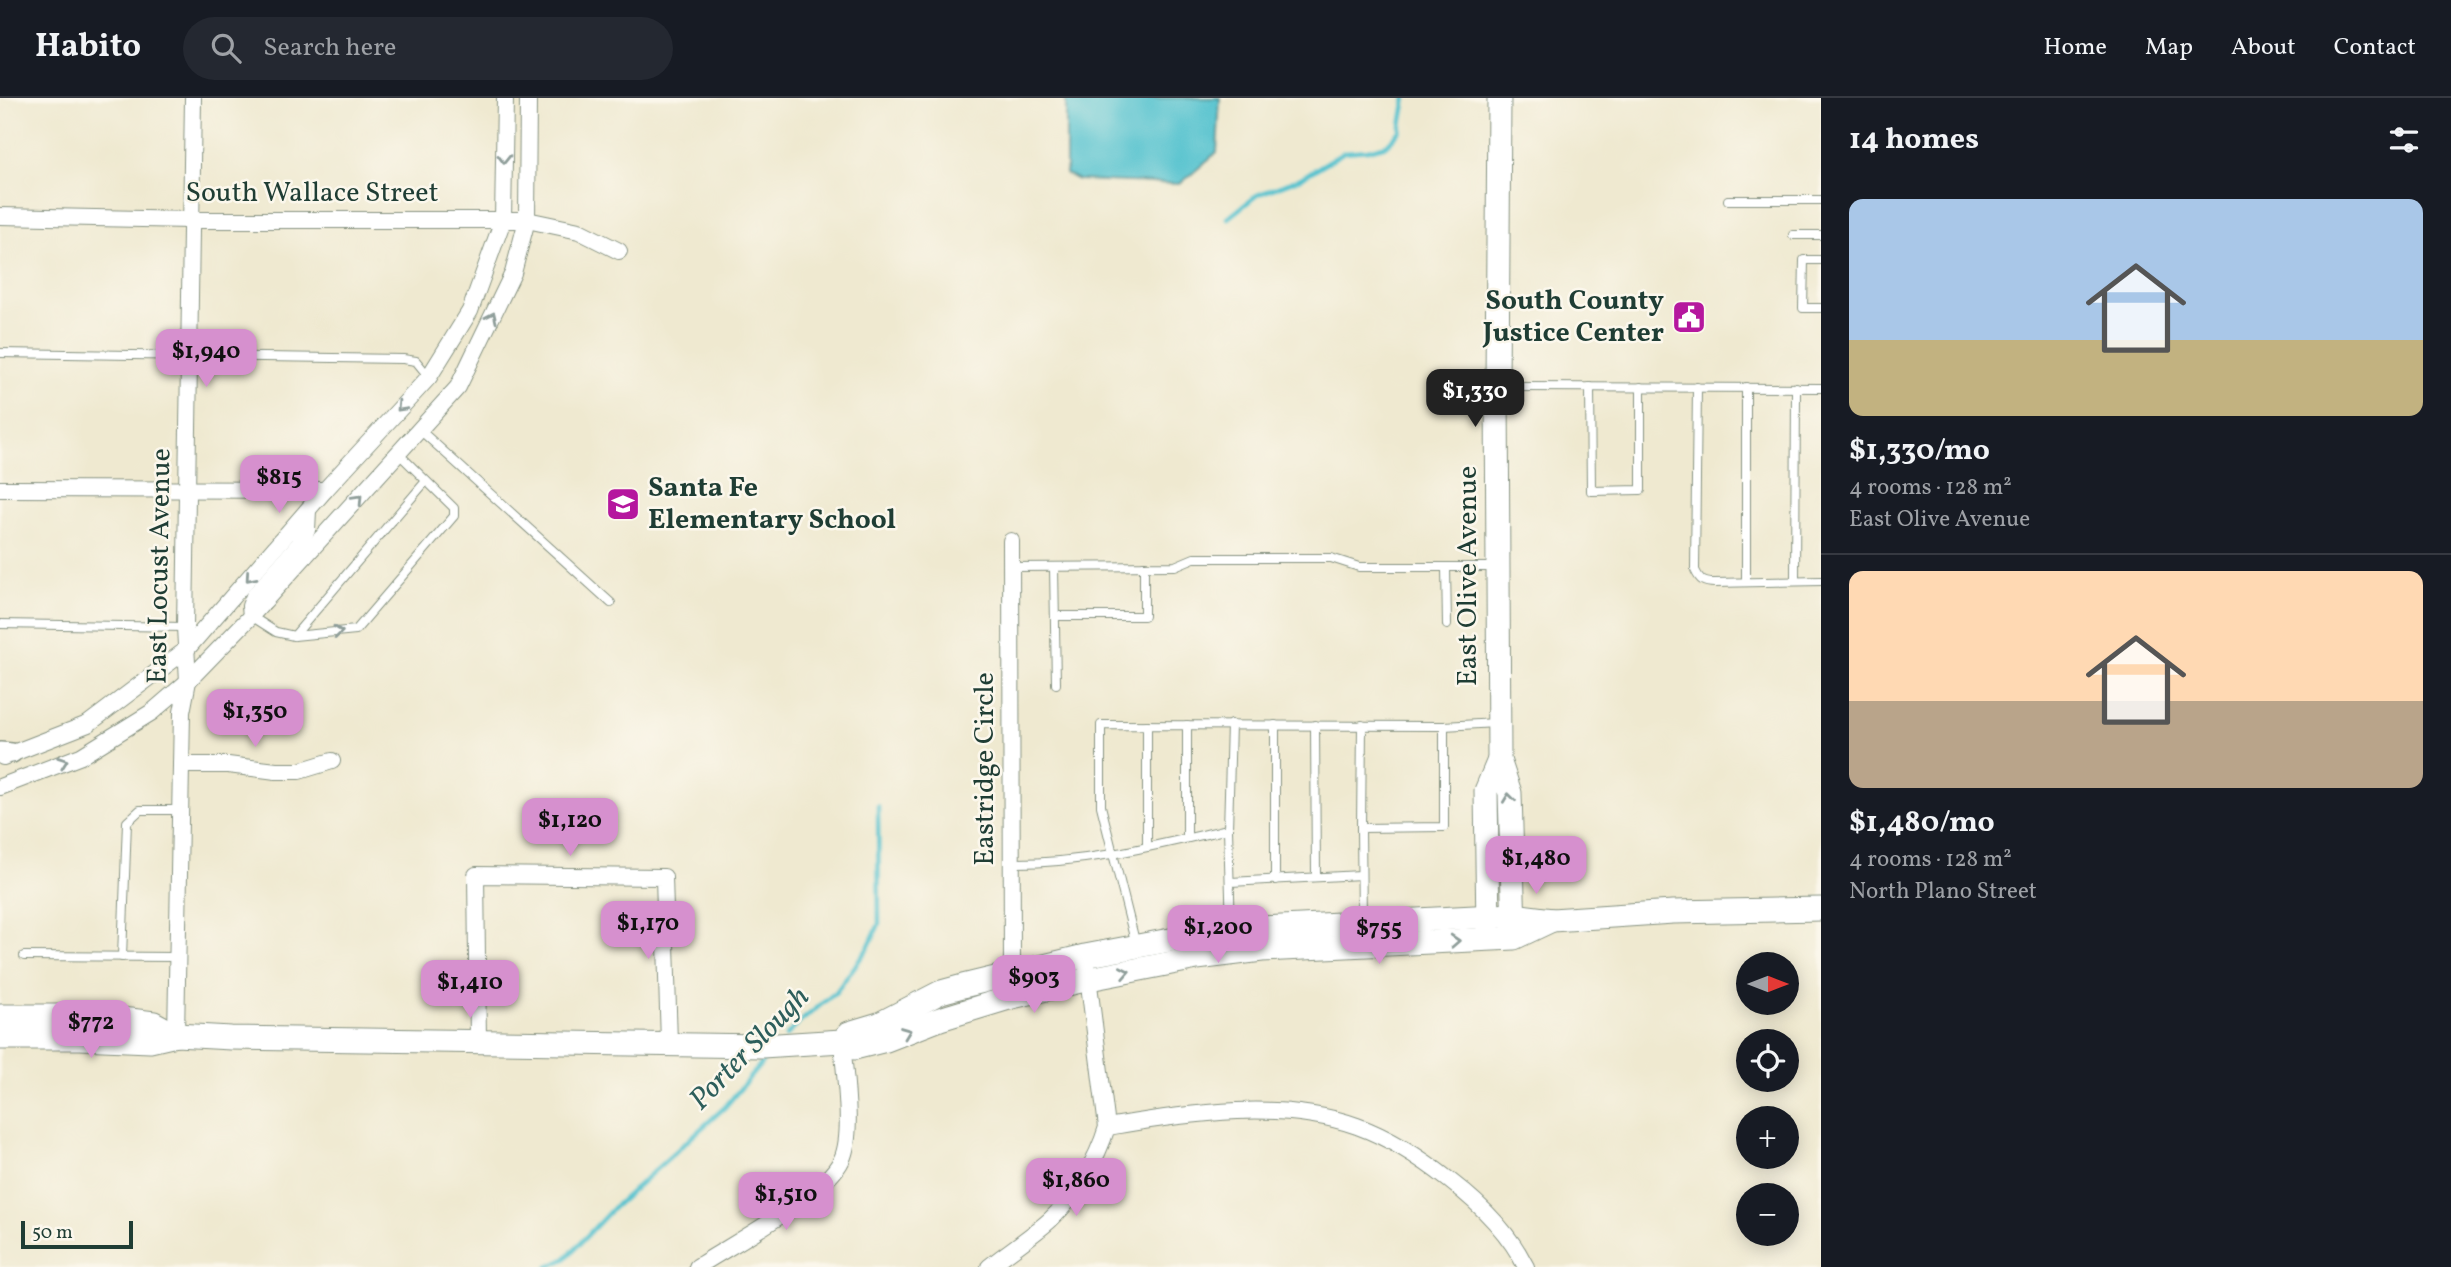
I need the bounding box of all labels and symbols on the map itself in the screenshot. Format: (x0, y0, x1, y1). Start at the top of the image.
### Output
one-way arrow (496, 154, 511, 165)
street label: South Wallace Street (186, 174, 438, 213)
place label: South County Justice Center (1482, 282, 1664, 353)
public building icon: South County Justice Center (1670, 298, 1708, 336)
one-way arrow (484, 312, 498, 324)
pin: $1,940 (149, 330, 263, 389)
pin: $1,330 (1418, 370, 1532, 429)
one-way arrow (397, 399, 410, 412)
street label: East Locust Avenue (138, 448, 182, 684)
pin: $815 (238, 456, 320, 515)
street label: East Olive Avenue (1449, 466, 1488, 686)
place label: Santa Fe Elementary School (648, 469, 896, 540)
school or university icon: Santa Fe Elementary School (604, 485, 642, 523)
one-way arrow (350, 494, 362, 507)
one-way arrow (246, 568, 258, 581)
one-way arrow (333, 624, 344, 639)
street label: Eastridge Circle (966, 672, 1005, 866)
pin: $1,350 (198, 690, 312, 749)
one-way arrow (57, 756, 69, 770)
one-way arrow (1502, 792, 1517, 804)
pin: $1,120 (513, 798, 627, 858)
pin: $1,480 (1479, 836, 1593, 896)
pin: $1,170 (591, 902, 705, 961)
pin: $1,200 (1161, 906, 1275, 965)
pin: $755 (1338, 906, 1420, 966)
one-way arrow (1450, 933, 1461, 948)
north arrow (1736, 952, 1799, 1015)
pin: $903 (993, 956, 1075, 1015)
pin: $1,410 (413, 960, 527, 1020)
one-way arrow (1119, 965, 1131, 980)
water label: Porter Slough (680, 978, 820, 1120)
pin: $772 (50, 1000, 132, 1060)
one-way arrow (899, 1026, 911, 1040)
pin: $1,860 (1019, 1158, 1133, 1218)
pin: $1,510 (729, 1172, 843, 1232)
scale bar (21, 1218, 133, 1250)

